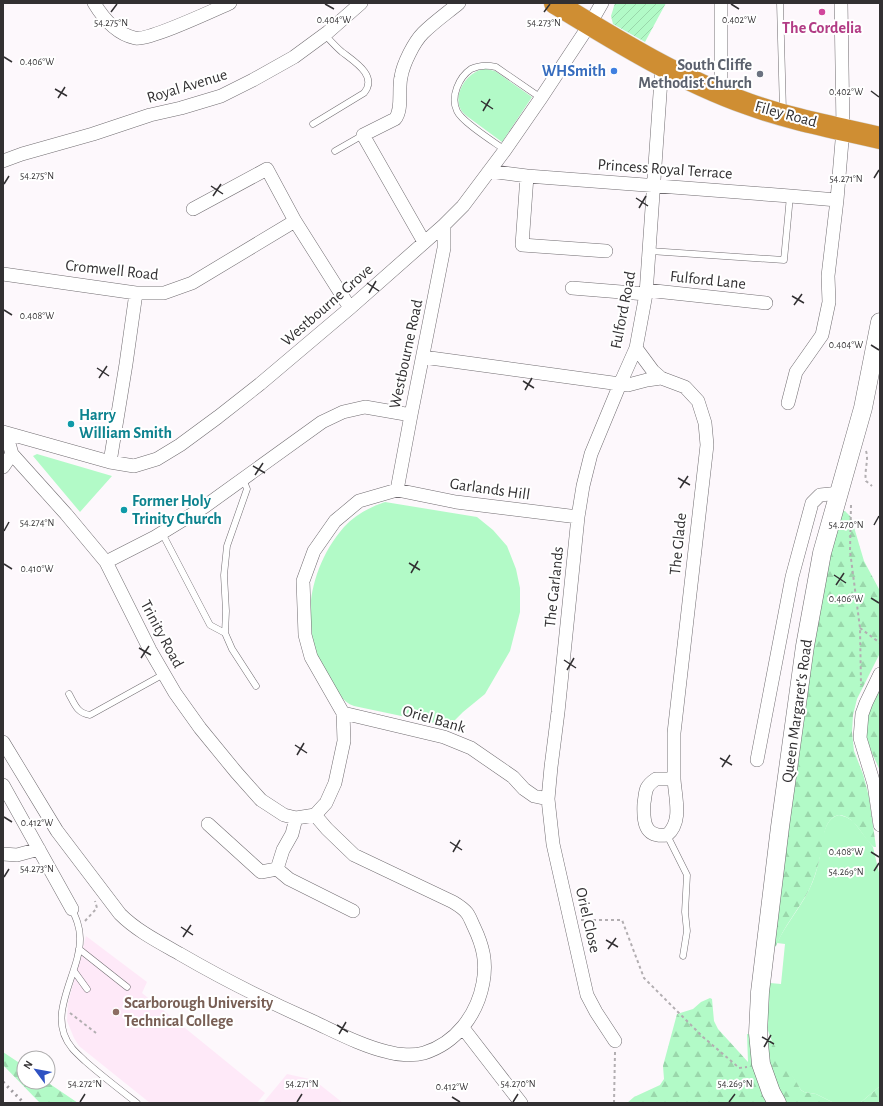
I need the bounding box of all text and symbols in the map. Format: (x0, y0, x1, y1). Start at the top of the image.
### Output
marker: The Cordelia (817, 7, 827, 17)
text: 0.404°W (317, 15, 351, 25)
text: 0.402°W (722, 15, 756, 25)
text: 54.275°N (94, 18, 128, 28)
text: 54.273°N (527, 18, 561, 28)
place label: The Cordelia (782, 20, 862, 36)
text: 0.406°W (20, 57, 54, 67)
place label: South Cliffe Methodist Church (638, 57, 752, 91)
place label: WHSmith (542, 63, 606, 79)
street label: Royal Avenue (145, 66, 229, 107)
marker: WHSmith (609, 66, 619, 76)
marker: South Cliffe Methodist Church (755, 69, 765, 79)
text: 0.402°W (829, 87, 863, 97)
street label: Filey Road (753, 98, 819, 131)
street label: Princess Royal Terrace (597, 156, 733, 183)
text: 54.275°N (20, 171, 54, 181)
text: 54.271°N (829, 174, 863, 184)
street label: Cromwell Road (65, 257, 159, 283)
street label: Westbourne Grove (278, 261, 376, 349)
street label: Fulford Lane (669, 268, 747, 292)
street label: Fulford Road (608, 270, 638, 350)
street label: Westbourne Road (387, 298, 425, 410)
text: 0.408°W (20, 311, 54, 321)
text: 0.404°W (829, 340, 863, 350)
place label: Harry William Smith (79, 407, 172, 441)
marker: Harry William Smith (66, 419, 76, 429)
street label: Garlands Hill (449, 475, 531, 503)
place label: Former Holy Trinity Church (132, 493, 222, 528)
marker: Former Holy Trinity Church (119, 505, 129, 515)
street label: The Glade (667, 512, 689, 576)
text: 54.274°N (20, 518, 54, 528)
text: 54.270°N (828, 520, 864, 530)
street label: The Garlands (542, 546, 566, 628)
text: 0.410°W (20, 564, 54, 574)
text: 0.406°W (829, 594, 863, 604)
street label: Trinity Road (137, 597, 187, 671)
street label: Queen Margaret's Road (779, 638, 816, 784)
street label: Oriel Bank (401, 702, 468, 736)
text: 0.412°W (21, 818, 53, 828)
text: 0.408°W (829, 847, 863, 857)
text: 54.273°N (20, 864, 54, 874)
text: 54.269°N (829, 867, 864, 877)
street label: Oriel Close (573, 886, 603, 954)
place label: Scarborough University Technical College (124, 995, 274, 1029)
marker: Scarborough University Technical College (111, 1007, 121, 1017)
north arrow (16, 1050, 56, 1090)
text: N (21, 1059, 35, 1071)
text: 54.272°N (68, 1079, 102, 1089)
text: 54.271°N (285, 1079, 319, 1089)
text: 54.270°N (500, 1079, 536, 1089)
text: 54.269°N (718, 1079, 753, 1089)
text: 0.412°W (436, 1082, 468, 1092)

